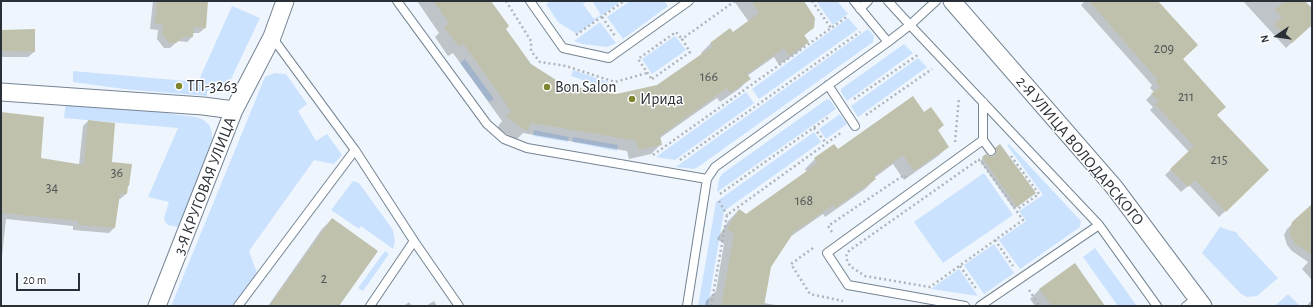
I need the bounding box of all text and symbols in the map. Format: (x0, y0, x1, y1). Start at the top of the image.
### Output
north arrow (1257, 16, 1297, 56)
text: N (1259, 34, 1271, 44)
house number: 209 (1154, 41, 1174, 57)
house number: 166 (700, 69, 718, 85)
street label: 2-Я УЛИЦА ВОЛОДАРСКОГО (1012, 72, 1148, 230)
place label: ТП-3263 (187, 76, 238, 96)
place label: Bon Salon (555, 77, 617, 97)
marker: ТП-3263 (174, 81, 184, 91)
marker: Bon Salon (542, 82, 552, 92)
place label: Ирида (640, 89, 683, 109)
house number: 211 (1178, 89, 1194, 105)
marker: Ирида (627, 94, 637, 104)
street label: 3-Я КРУГОВАЯ УЛИЦА (170, 114, 240, 258)
house number: 215 (1210, 152, 1228, 168)
house number: 36 (111, 165, 123, 181)
house number: 34 (46, 180, 58, 196)
house number: 168 (795, 193, 813, 209)
scale bar (18, 265, 82, 291)
house number: 2 (321, 271, 327, 287)
text: 20 m (23, 274, 46, 286)

